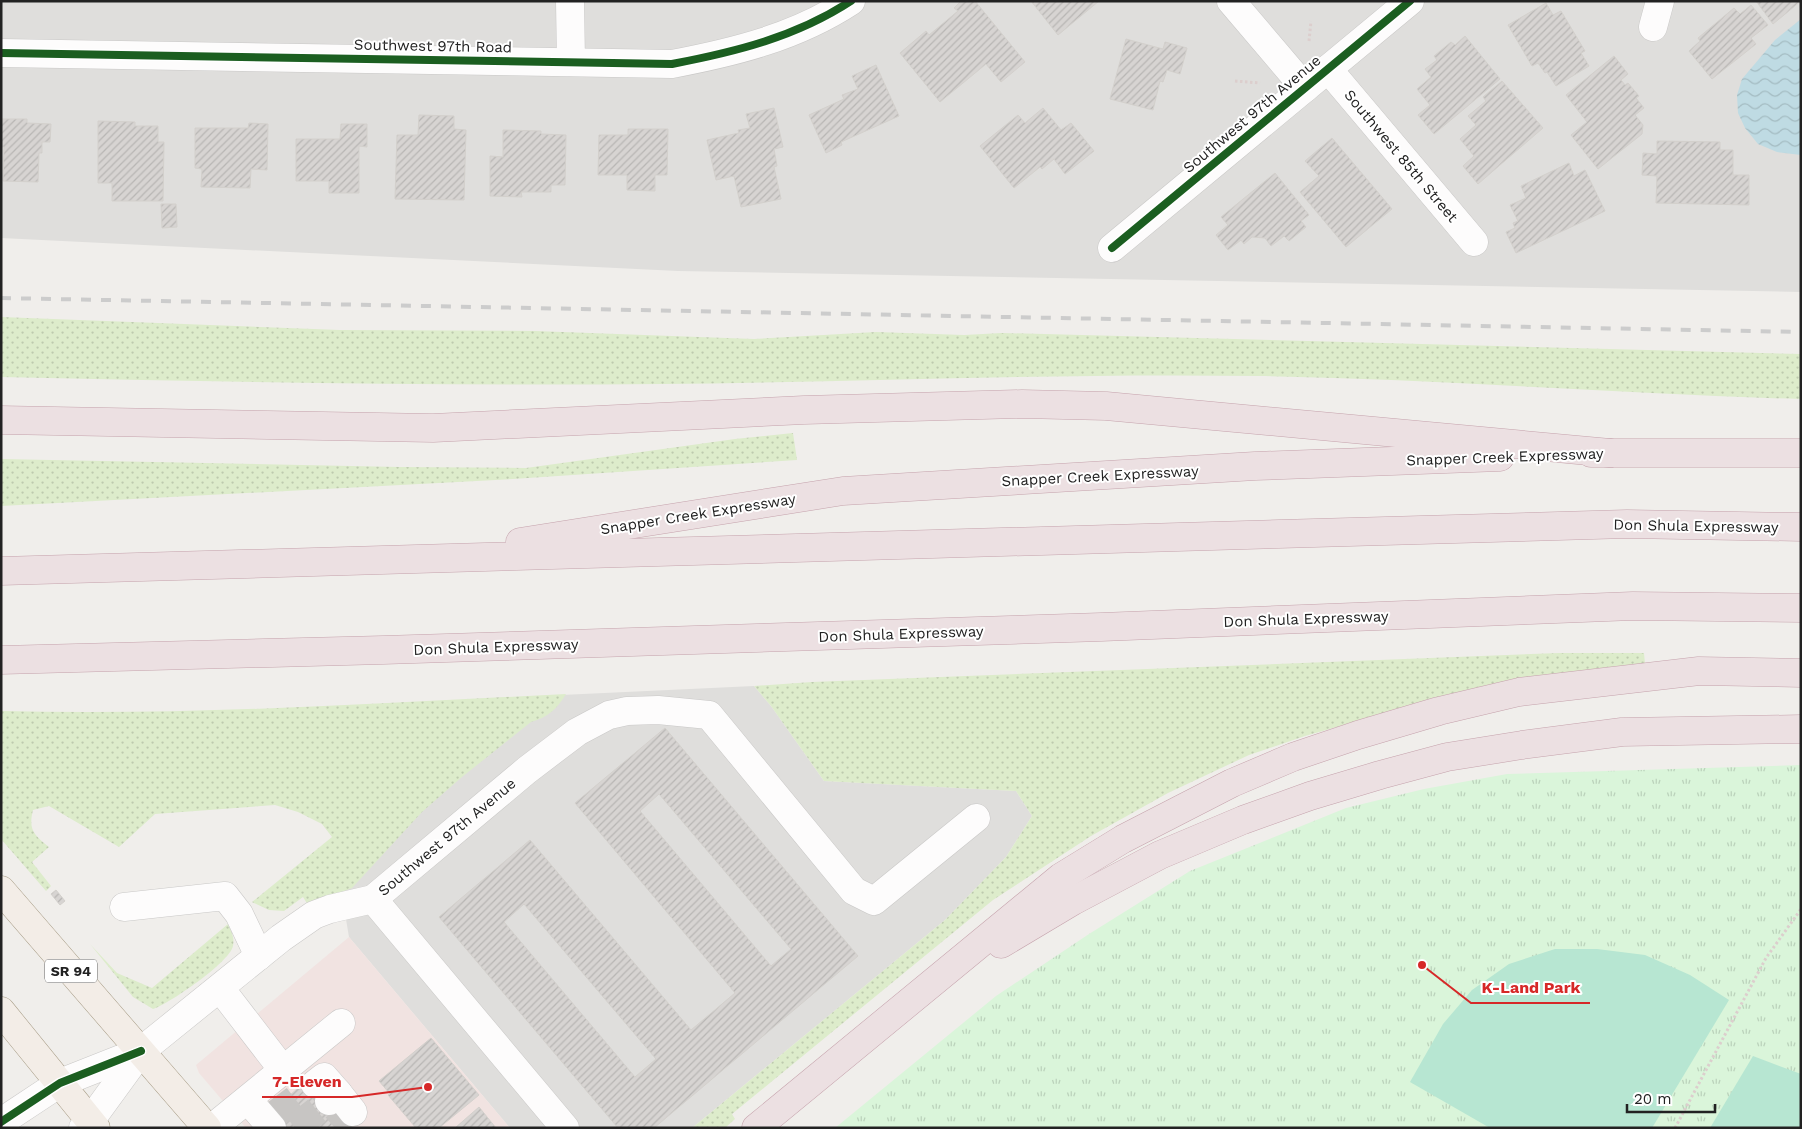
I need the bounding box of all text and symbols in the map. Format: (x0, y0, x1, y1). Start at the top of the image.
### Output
street label: Southwest 97th Road (354, 36, 512, 56)
street label: Southwest 97th Avenue (1180, 51, 1324, 177)
street label: Southwest 85th Street (1340, 86, 1462, 226)
street label: Snapper Creek Expressway (1406, 445, 1604, 469)
street label: Snapper Creek Expressway (1001, 462, 1199, 490)
street label: Snapper Creek Expressway (599, 490, 797, 538)
street label: Don Shula Expressway (1613, 516, 1779, 536)
street label: Don Shula Expressway (1223, 607, 1389, 631)
street label: Don Shula Expressway (818, 622, 984, 646)
street label: Don Shula Expressway (413, 635, 579, 659)
street label: Southwest 97th Avenue (375, 774, 519, 900)
road number: SR 94 (45, 959, 97, 982)
callout: K-Land Park (1471, 972, 1590, 1003)
text: K-Land Park (1482, 978, 1581, 997)
callout: 7-Eleven (262, 1066, 352, 1097)
text: 7-Eleven (272, 1072, 342, 1091)
scale bar (1627, 1082, 1714, 1114)
text: 20 m (1634, 1090, 1672, 1108)

